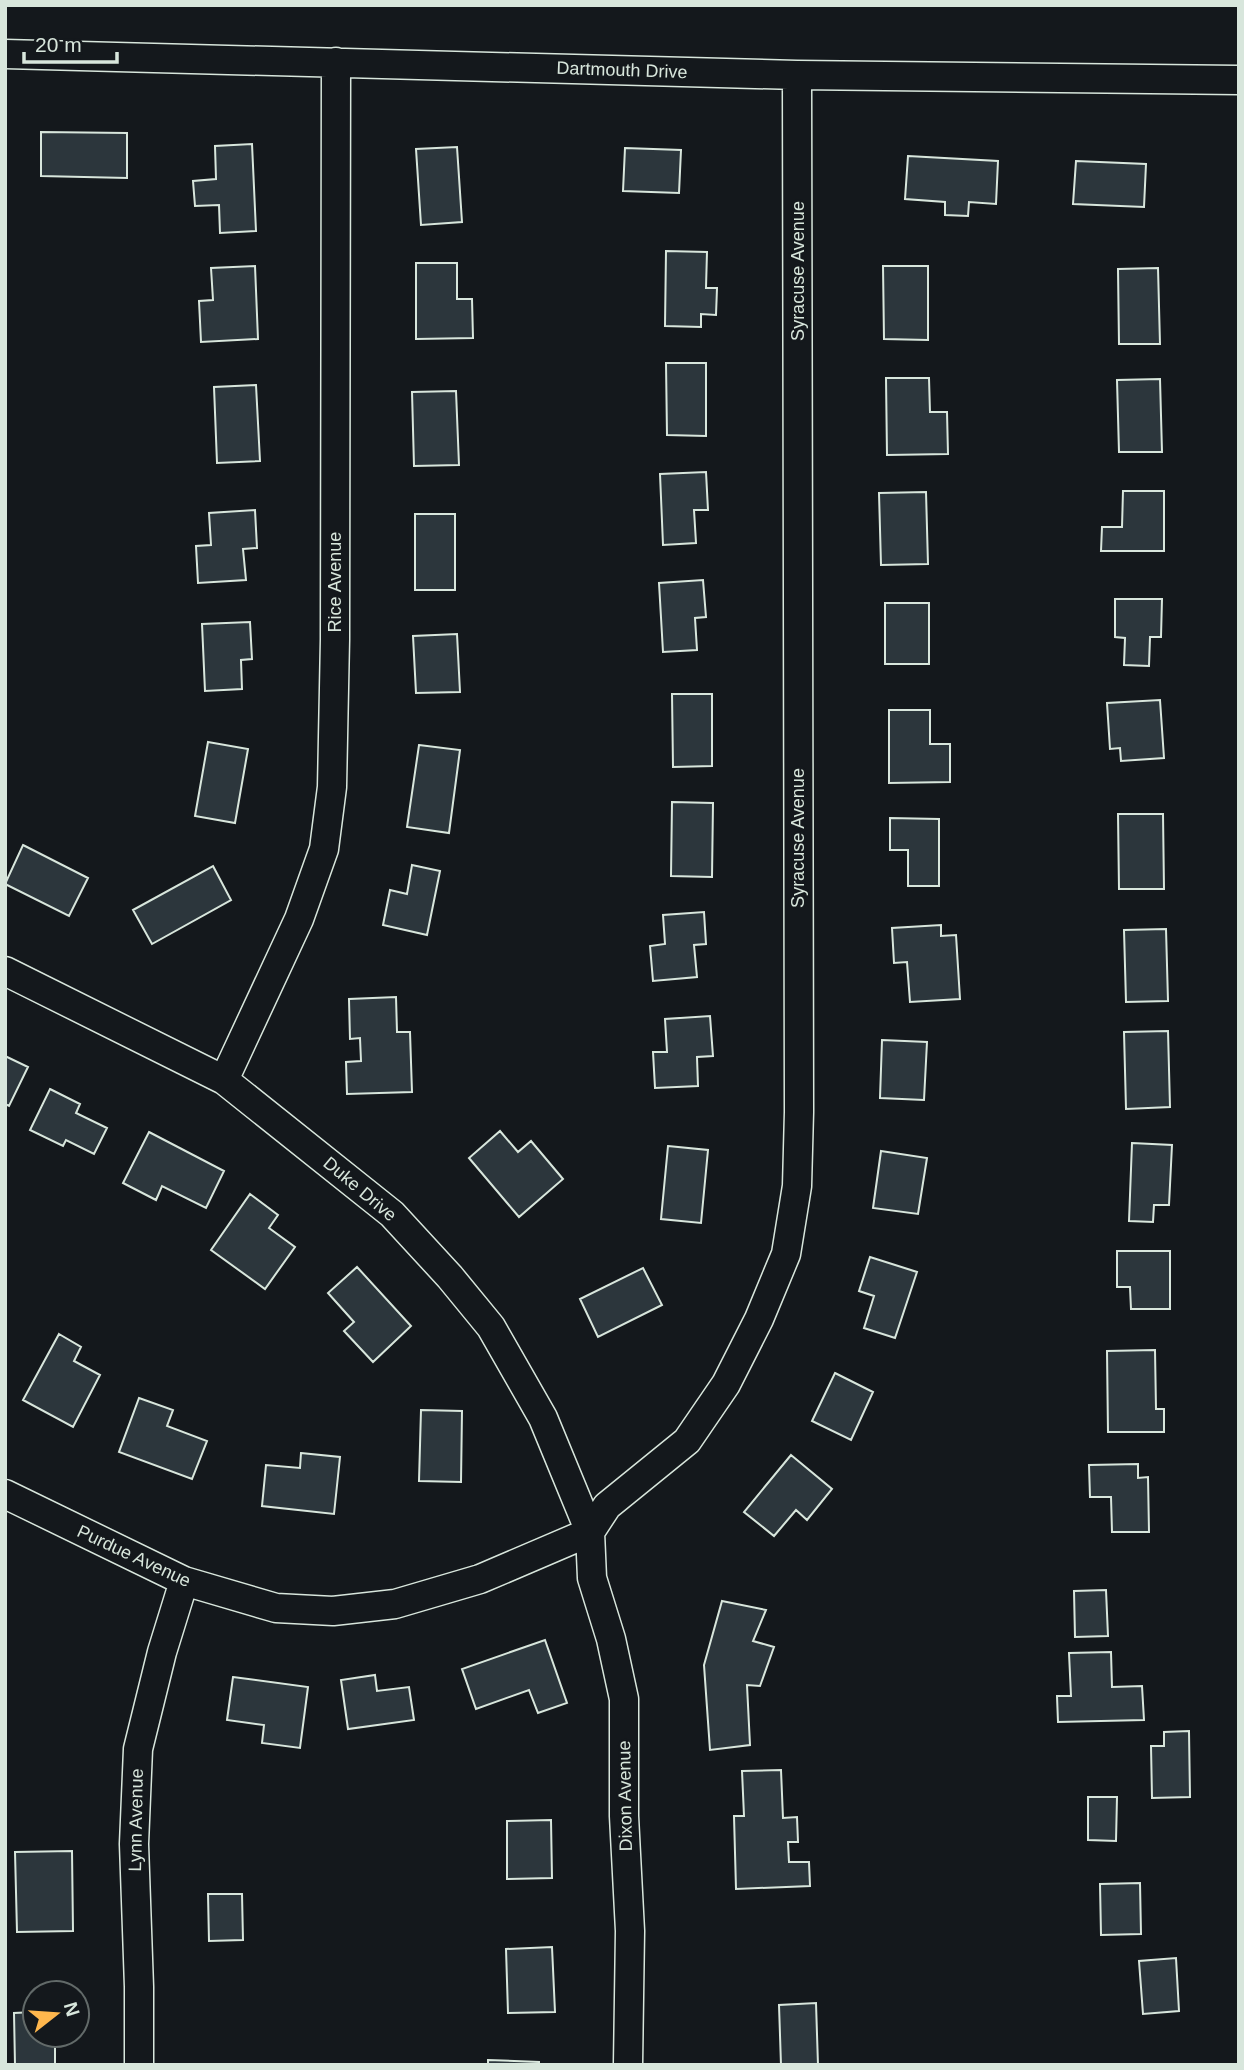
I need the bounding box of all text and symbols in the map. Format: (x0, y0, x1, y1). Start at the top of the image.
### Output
scale bar (24, 21, 117, 65)
text: 20 m (35, 33, 82, 56)
street label: Dartmouth Drive (556, 58, 688, 82)
street label: Syracuse Avenue (788, 201, 808, 341)
street label: Rice Avenue (325, 532, 345, 632)
street label: Syracuse Avenue (788, 768, 808, 908)
street label: Duke Drive (319, 1153, 401, 1225)
street label: Purdue Avenue (74, 1521, 194, 1591)
street label: Dixon Avenue (614, 1740, 636, 1852)
street label: Lynn Avenue (125, 1768, 147, 1872)
north arrow (21, 1979, 91, 2049)
text: N (60, 2000, 84, 2019)

